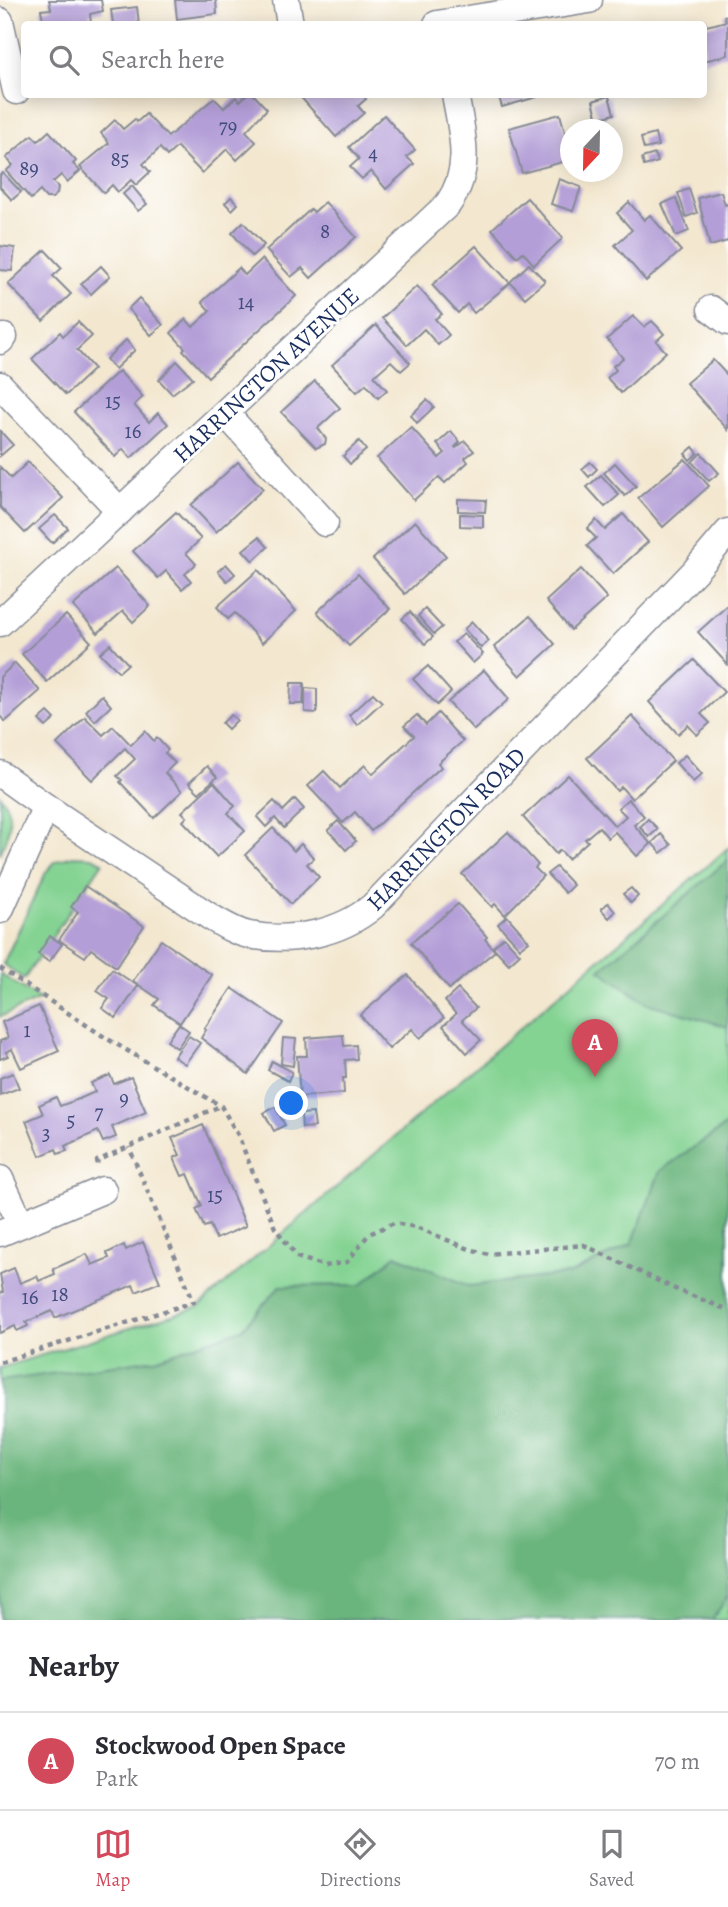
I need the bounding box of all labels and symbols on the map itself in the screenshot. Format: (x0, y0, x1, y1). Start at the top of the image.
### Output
house number: 79 (219, 112, 237, 140)
north arrow (560, 119, 623, 182)
house number: 4 (368, 139, 378, 167)
house number: 85 (110, 145, 130, 173)
house number: 89 (19, 154, 39, 182)
house number: 8 (320, 217, 330, 245)
street label: HARRINGTON AVENUE (166, 280, 366, 470)
house number: 14 (238, 288, 254, 316)
house number: 15 (105, 387, 121, 415)
house number: 16 (125, 417, 142, 445)
street label: HARRINGTON ROAD (359, 740, 533, 918)
house number: 1 (23, 1016, 31, 1044)
pin: A (572, 1019, 618, 1077)
house number: 9 (119, 1084, 129, 1112)
your location (274, 1086, 308, 1120)
house number: 7 (95, 1098, 104, 1126)
house number: 5 (66, 1106, 76, 1134)
house number: 3 (42, 1119, 50, 1147)
house number: 15 (207, 1181, 223, 1209)
house number: 18 (51, 1280, 69, 1308)
house number: 16 (22, 1283, 39, 1311)

